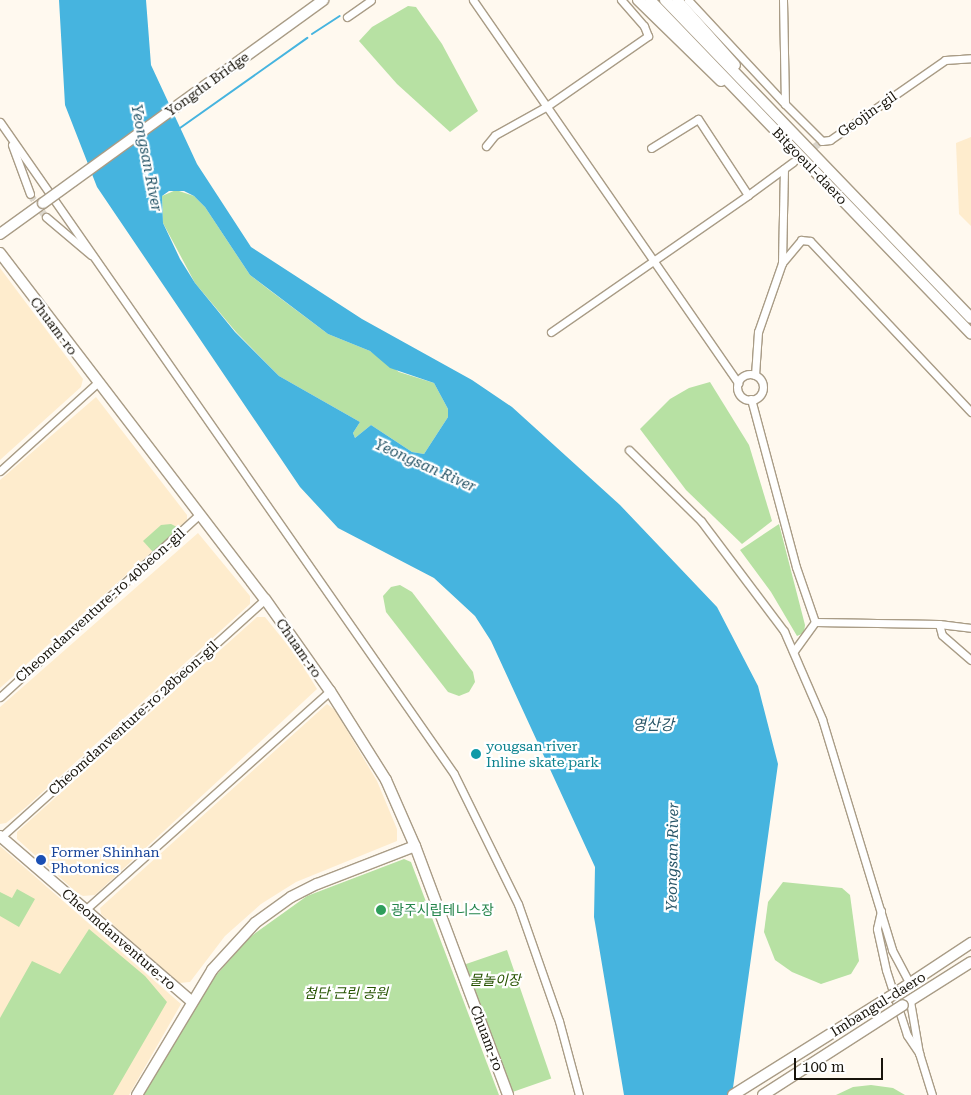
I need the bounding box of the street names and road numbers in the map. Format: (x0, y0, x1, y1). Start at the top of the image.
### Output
street label: Yongdu Bridge (162, 48, 252, 120)
street label: Geojin-gil (834, 88, 900, 140)
street label: Bitgoeul-daero (769, 124, 851, 208)
street label: Chuam-ro (27, 294, 81, 358)
street label: Cheomdanventure-ro 40beon-gil (12, 524, 188, 686)
street label: Chuam-ro (272, 615, 326, 681)
street label: Cheomdanventure-ro 28beon-gil (45, 637, 221, 799)
street label: Cheomdanventure-ro (58, 885, 180, 993)
street label: Imbangul-daero (827, 968, 929, 1040)
street label: Chuam-ro (467, 1003, 507, 1073)

